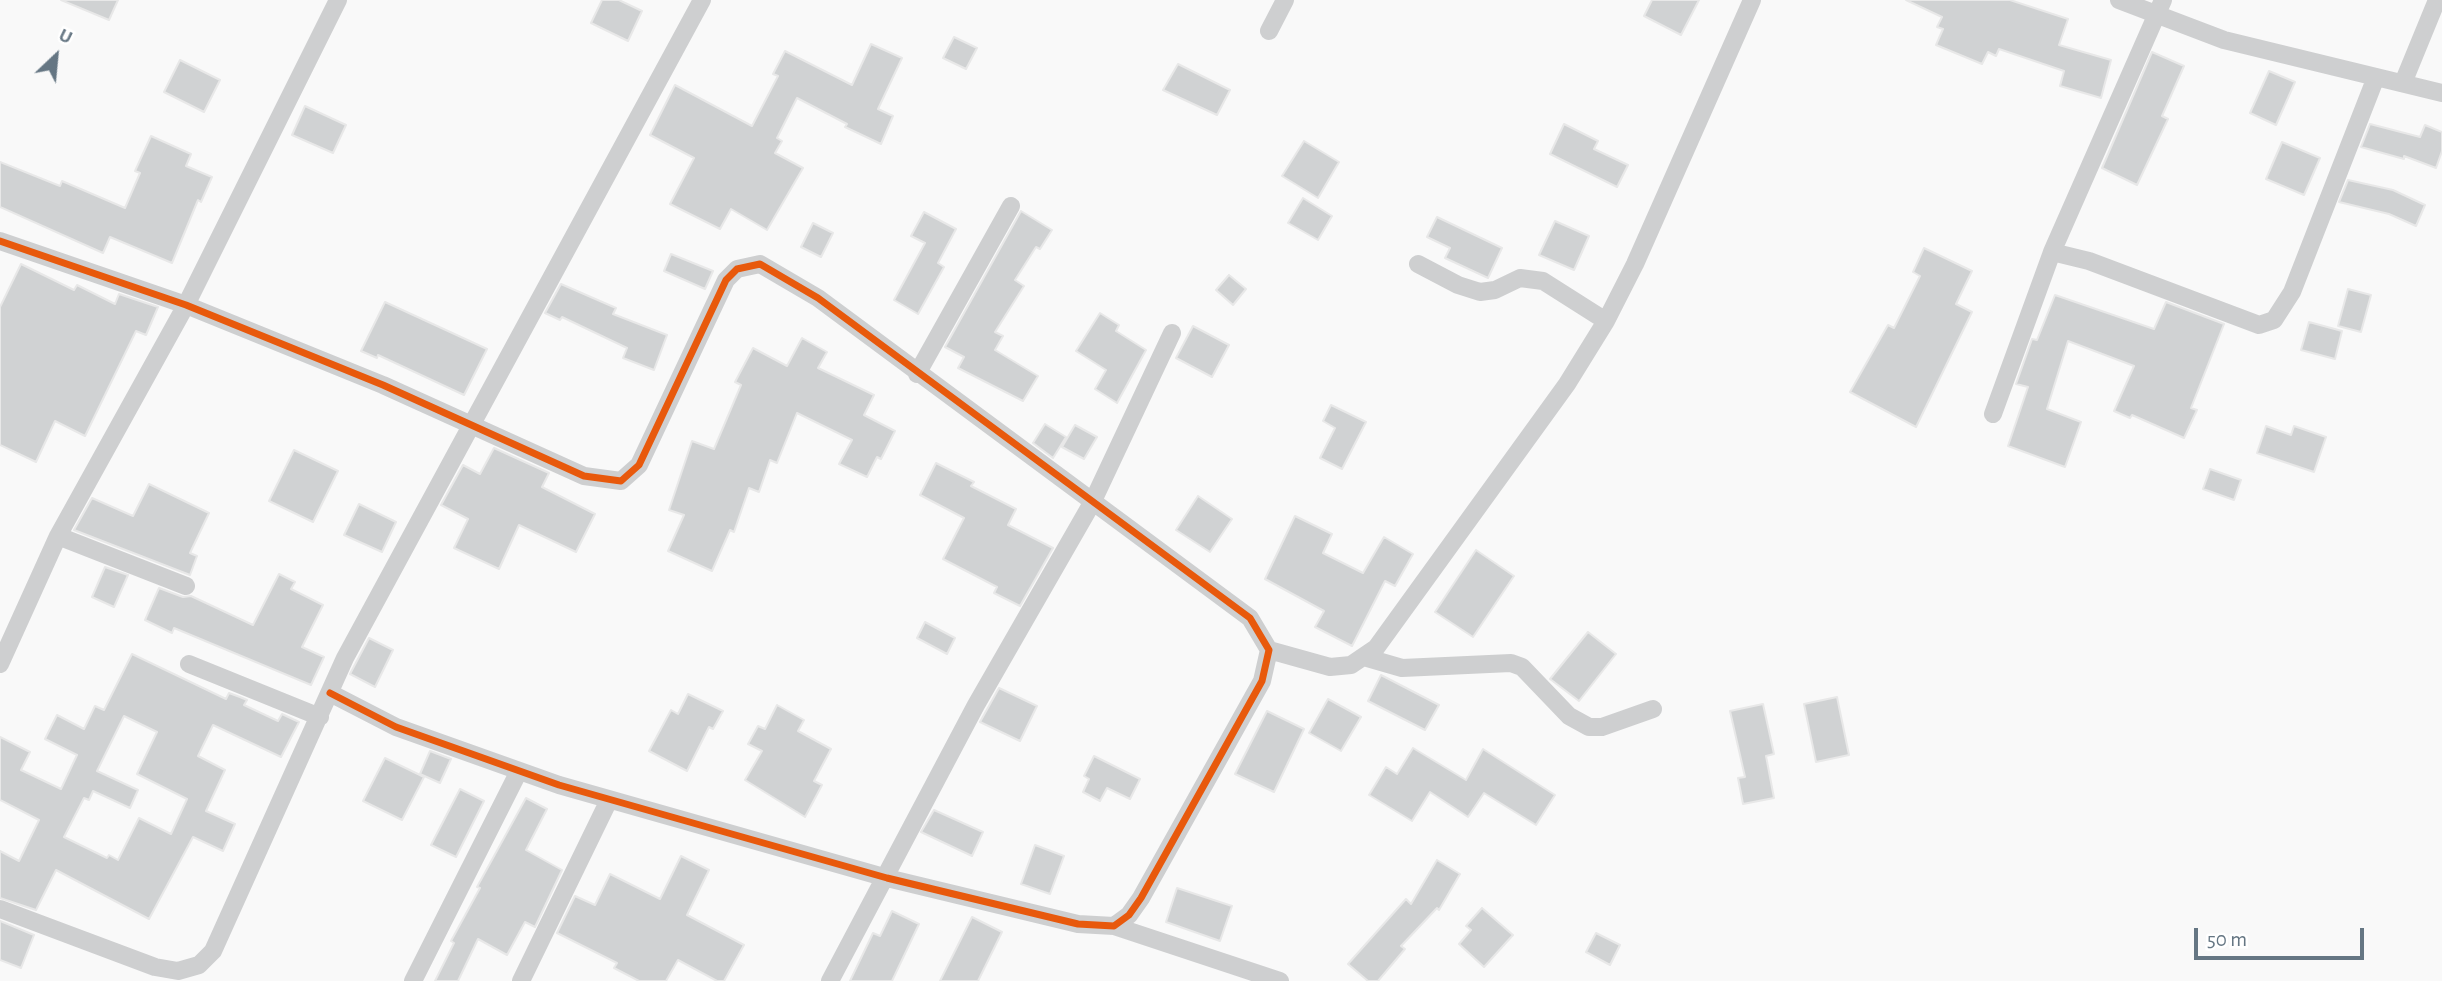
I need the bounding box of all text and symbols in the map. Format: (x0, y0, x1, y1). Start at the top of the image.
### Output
north arrow (21, 21, 91, 91)
text: U (56, 25, 75, 48)
scale bar (2197, 914, 2367, 958)
text: 50 m (2207, 929, 2247, 950)

